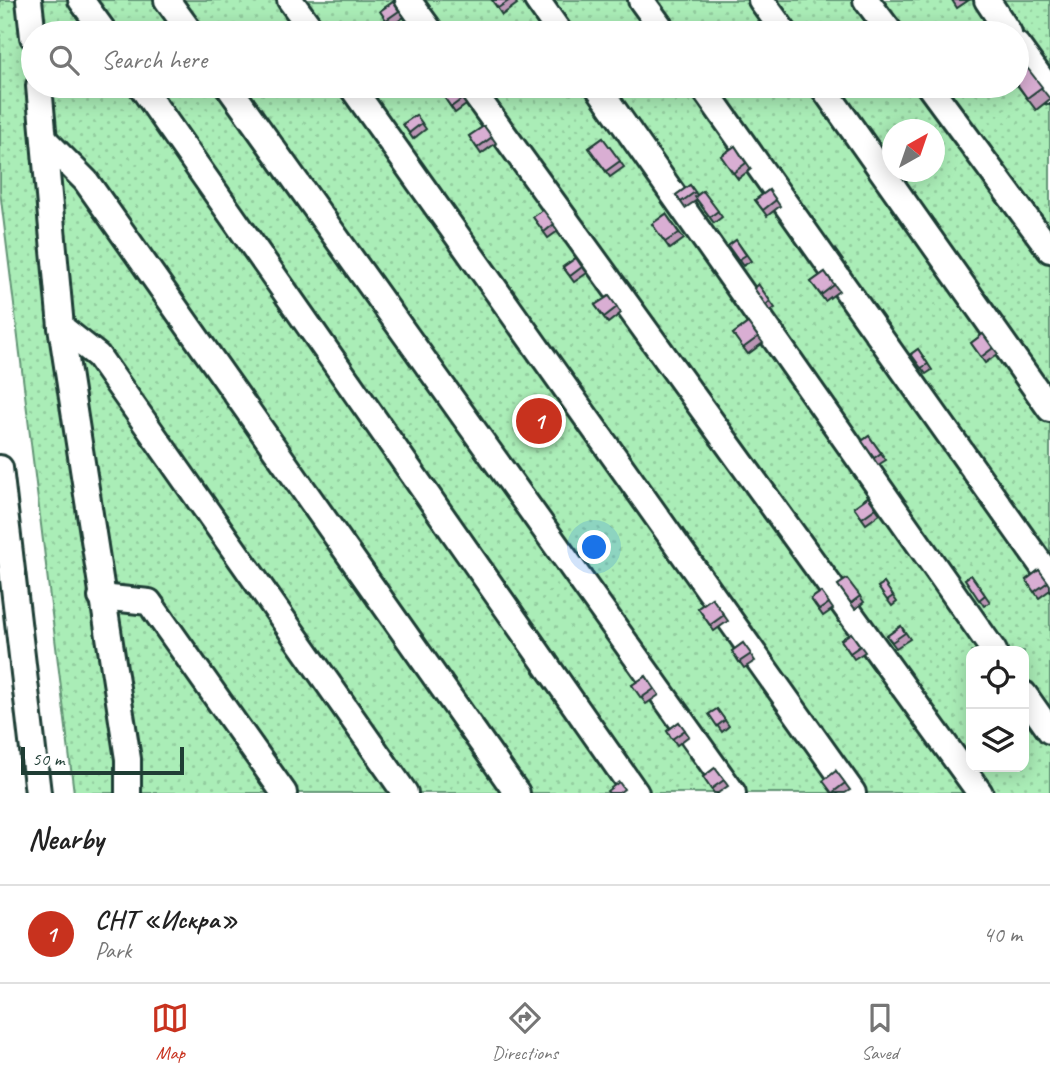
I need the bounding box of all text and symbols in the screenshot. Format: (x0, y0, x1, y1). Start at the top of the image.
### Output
search box (21, 21, 1029, 98)
icon: search (45, 41, 83, 79)
text: Search here (101, 43, 207, 76)
north arrow (882, 119, 945, 182)
pin: 1 (516, 395, 562, 447)
your location (577, 530, 611, 564)
map controls (966, 646, 1029, 772)
button: locate (966, 646, 1029, 709)
button: layers (966, 709, 1029, 772)
scale bar (21, 744, 184, 776)
text: 50 m (32, 747, 64, 771)
text: Nearby (28, 820, 104, 858)
text: СНТ «Искра» (95, 903, 238, 936)
text: 1 (46, 920, 56, 949)
text: 40 m (983, 920, 1022, 949)
text: Park (95, 936, 131, 965)
tab: Map (151, 999, 189, 1065)
tab: Directions (492, 999, 558, 1065)
tab: Saved (861, 999, 899, 1065)

